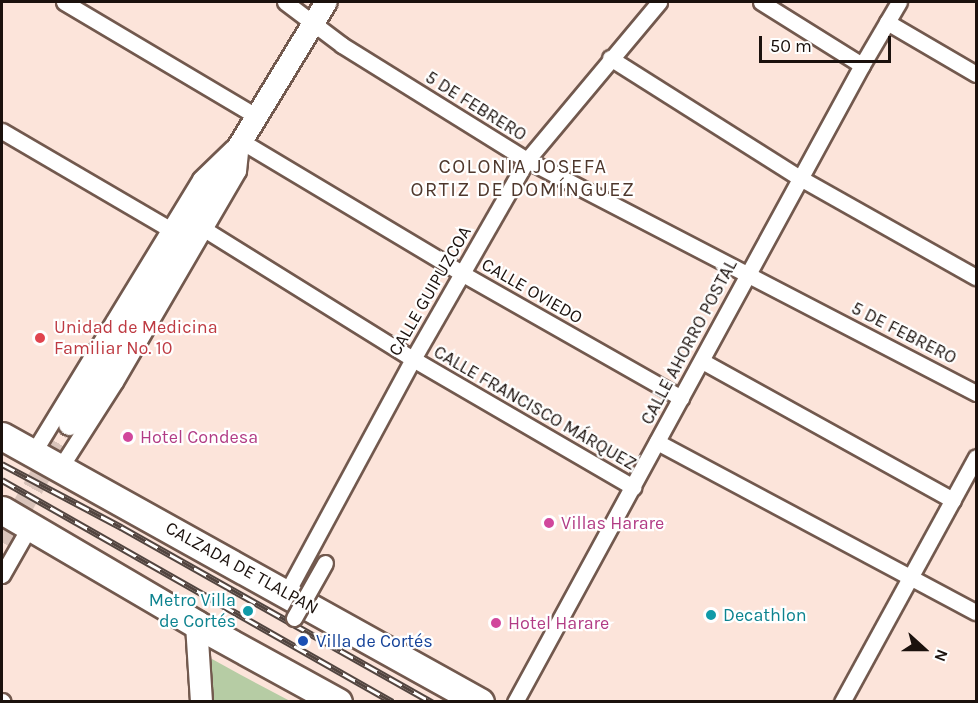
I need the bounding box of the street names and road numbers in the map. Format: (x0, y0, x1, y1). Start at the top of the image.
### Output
street label: 5 DE FEBRERO (421, 66, 531, 146)
street label: CALLE GUIPUZCOA (384, 222, 476, 360)
street label: CALLE OVIEDO (478, 253, 586, 329)
street label: CALLE AHORRO POSTAL (636, 256, 742, 428)
street label: 5 DE FEBRERO (848, 297, 960, 369)
street label: CALLE FRANCISCO MÁRQUEZ (430, 341, 640, 475)
street label: CALZADA DE TLALPAN (162, 517, 322, 619)

